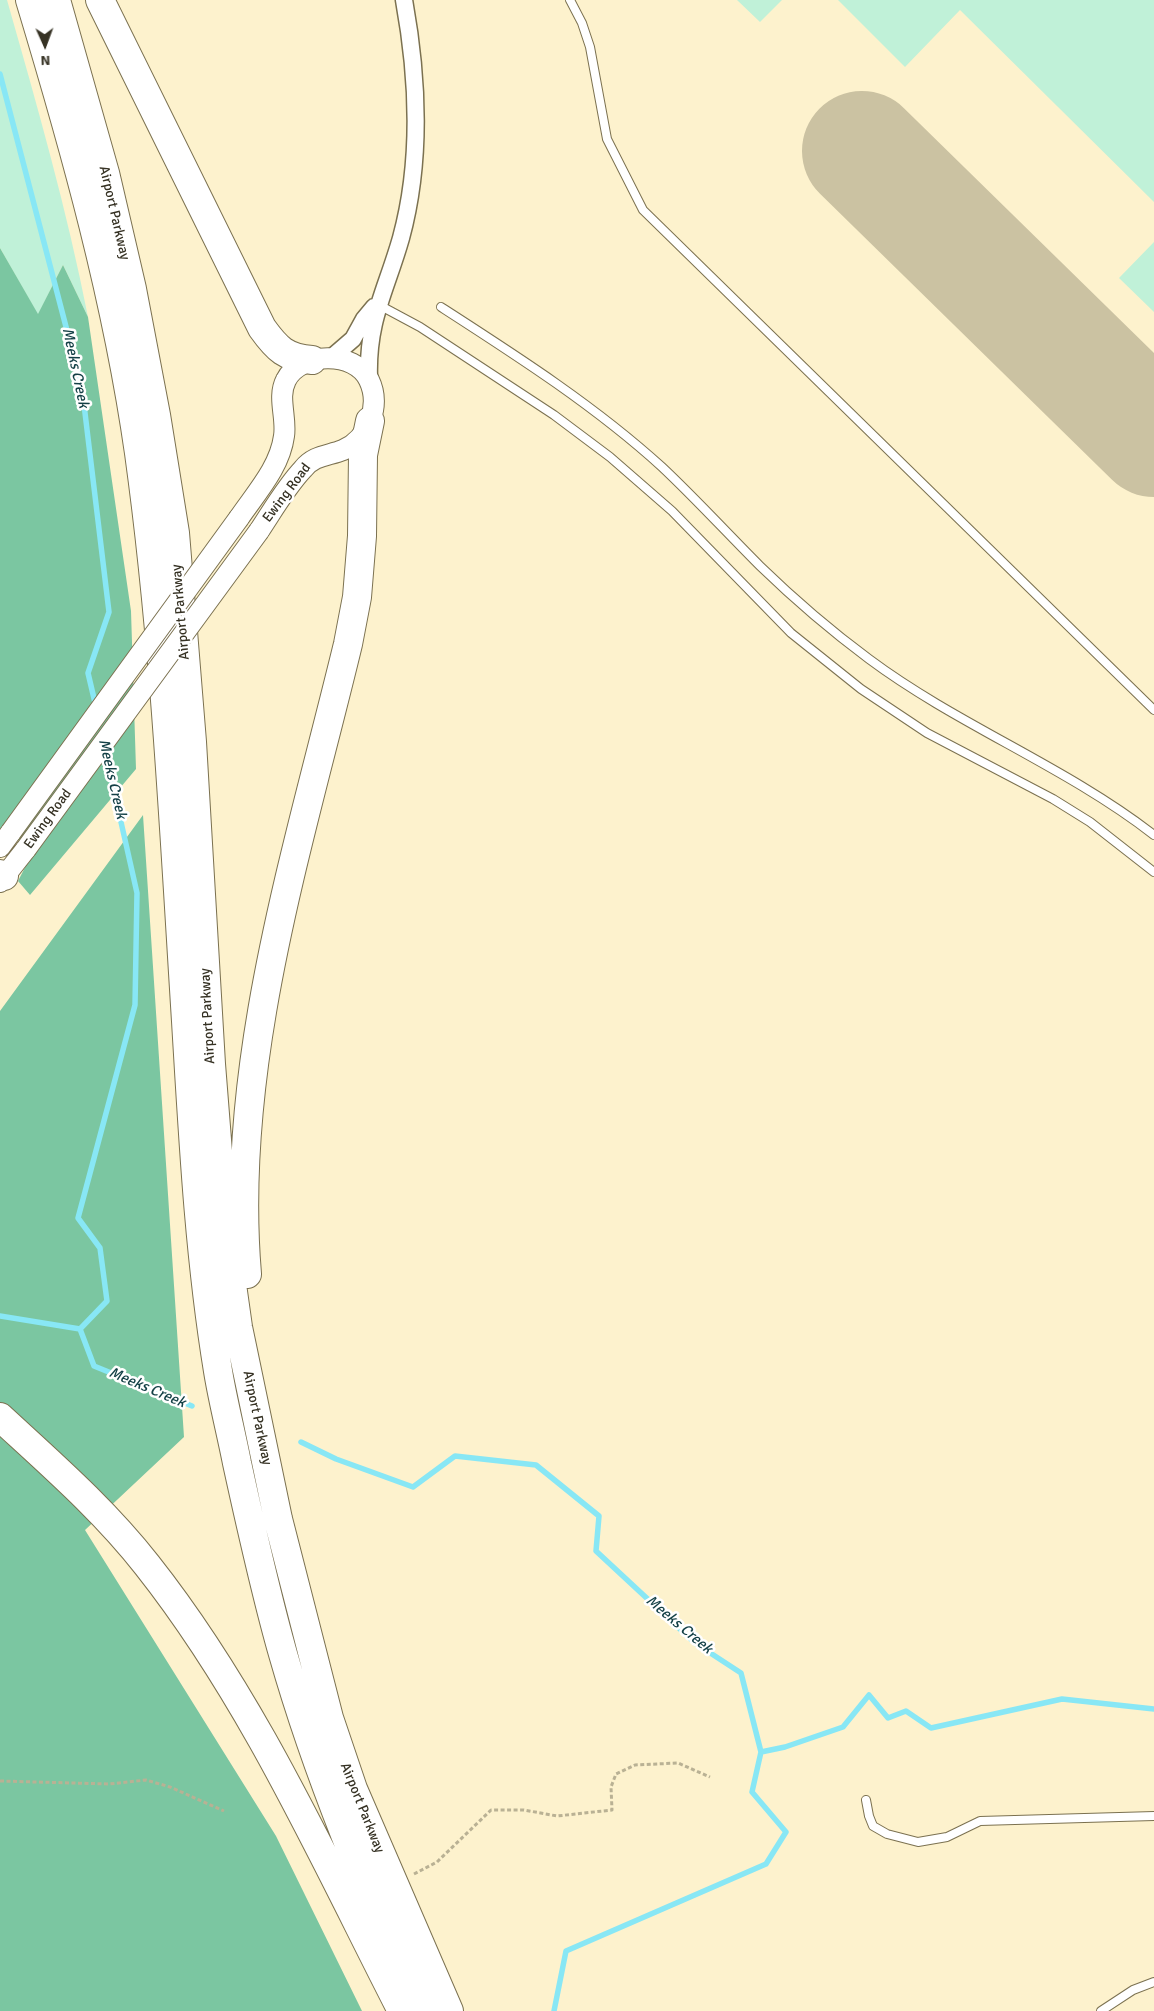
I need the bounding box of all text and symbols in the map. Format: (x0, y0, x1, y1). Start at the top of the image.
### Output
north arrow (20, 20, 70, 70)
text: N (40, 52, 51, 69)
street label: Airport Parkway (95, 164, 133, 262)
water label: Meeks Creek (58, 326, 92, 410)
street label: Ewing Road (259, 460, 315, 526)
street label: Airport Parkway (168, 563, 194, 661)
water label: Meeks Creek (94, 737, 130, 821)
street label: Ewing Road (21, 786, 75, 852)
street label: Airport Parkway (197, 968, 219, 1064)
water label: Meeks Creek (106, 1364, 188, 1412)
street label: Airport Parkway (239, 1369, 275, 1467)
water label: Meeks Creek (642, 1592, 716, 1658)
street label: Airport Parkway (336, 1760, 388, 1856)

